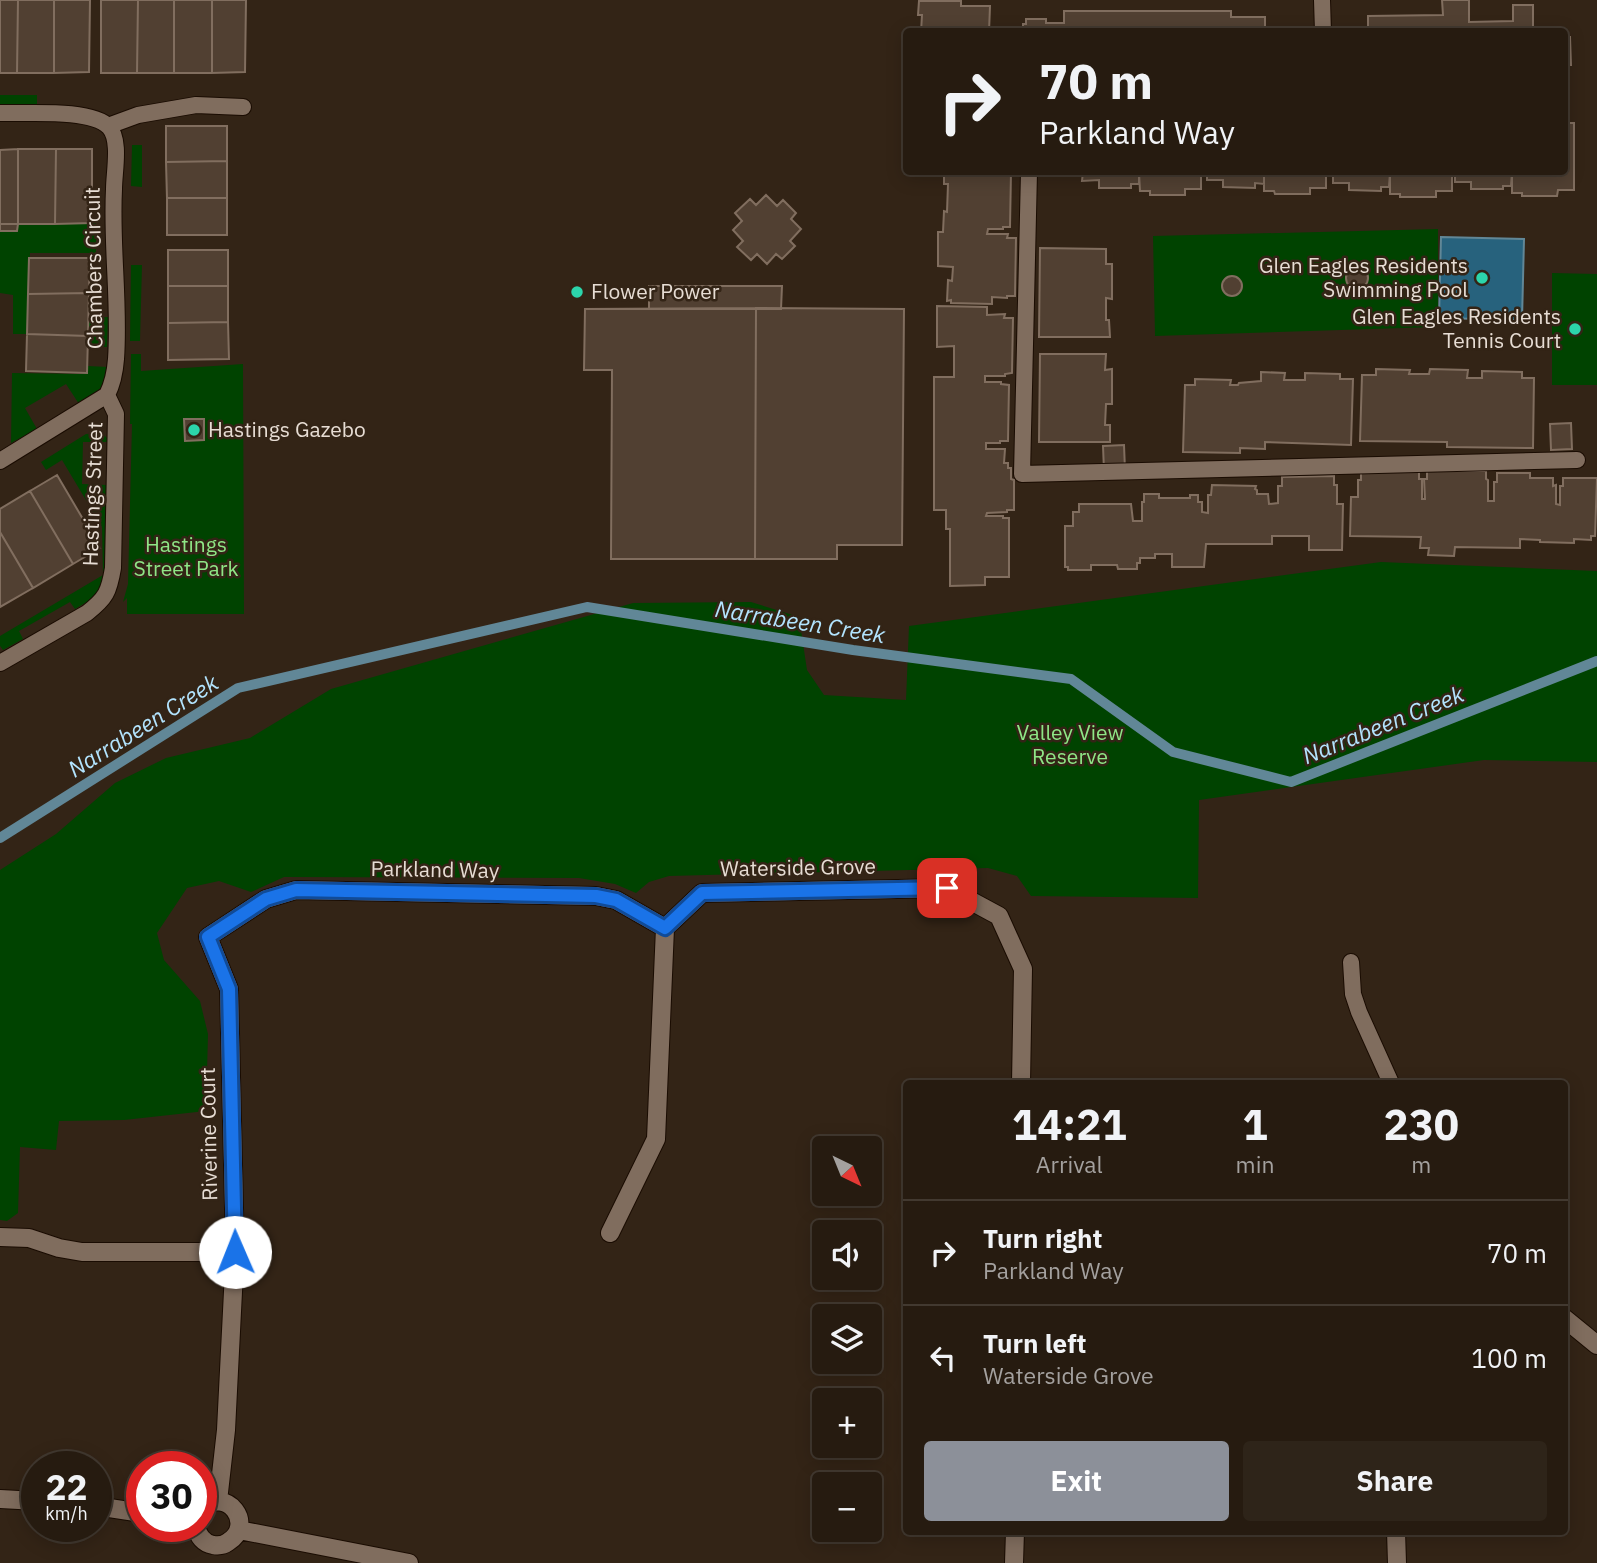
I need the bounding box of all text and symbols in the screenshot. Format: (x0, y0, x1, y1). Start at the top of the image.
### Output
text: 70 m (1039, 49, 1153, 112)
icon: right (924, 56, 1015, 147)
text: Parkland Way (1039, 111, 1235, 153)
street label: Chambers Circuit (78, 187, 108, 349)
place label: Glen Eagles Residents Swimming Pool (1259, 251, 1468, 303)
marker: Glen Eagles Residents Swimming Pool (1474, 270, 1490, 286)
place label: Flower Power (591, 277, 720, 305)
marker: Flower Power (569, 284, 585, 300)
place label: Glen Eagles Residents Tennis Court (1352, 302, 1561, 354)
marker: Glen Eagles Residents Tennis Court (1567, 321, 1583, 337)
place label: Hastings Gazebo (208, 415, 366, 443)
street label: Hastings Street (75, 421, 109, 567)
marker: Hastings Gazebo (186, 422, 202, 438)
park label: Hastings Street Park (133, 530, 239, 582)
water label: Narrabeen Creek (713, 593, 888, 649)
water label: Narrabeen Creek (62, 666, 224, 783)
water label: Narrabeen Creek (1297, 678, 1469, 770)
park label: Valley View Reserve (1016, 718, 1124, 770)
street label: Waterside Grove (720, 852, 876, 882)
street label: Parkland Way (370, 854, 500, 884)
pin (917, 858, 977, 918)
icon: arrive (928, 869, 966, 907)
street label: Riverine Court (193, 1067, 223, 1201)
text: 14:21 (1012, 1097, 1127, 1152)
text: 1 (1242, 1097, 1268, 1152)
text: 230 (1383, 1097, 1459, 1152)
north arrow (812, 1136, 882, 1206)
map controls (812, 1136, 882, 1542)
text: Arrival (1036, 1149, 1103, 1179)
text: min (1236, 1149, 1274, 1179)
text: m (1411, 1149, 1431, 1179)
position arrow (198, 1215, 272, 1289)
button: sound (812, 1220, 882, 1290)
text: Turn right (983, 1221, 1102, 1255)
icon: right (924, 1234, 962, 1272)
text: 70 m (1487, 1236, 1547, 1270)
text: Parkland Way (983, 1255, 1124, 1285)
button: layers (812, 1304, 882, 1374)
text: Turn left (983, 1326, 1086, 1360)
icon: left (924, 1339, 962, 1377)
text: 100 m (1471, 1341, 1547, 1375)
text: Waterside Grove (983, 1360, 1154, 1390)
button: + (812, 1388, 882, 1458)
button: Exit (924, 1441, 1229, 1521)
button: Share (1243, 1441, 1547, 1521)
speed limit sign: 30 (126, 1451, 217, 1542)
text: 22 (45, 1464, 88, 1510)
button: − (812, 1472, 882, 1542)
text: km/h (45, 1502, 88, 1525)

